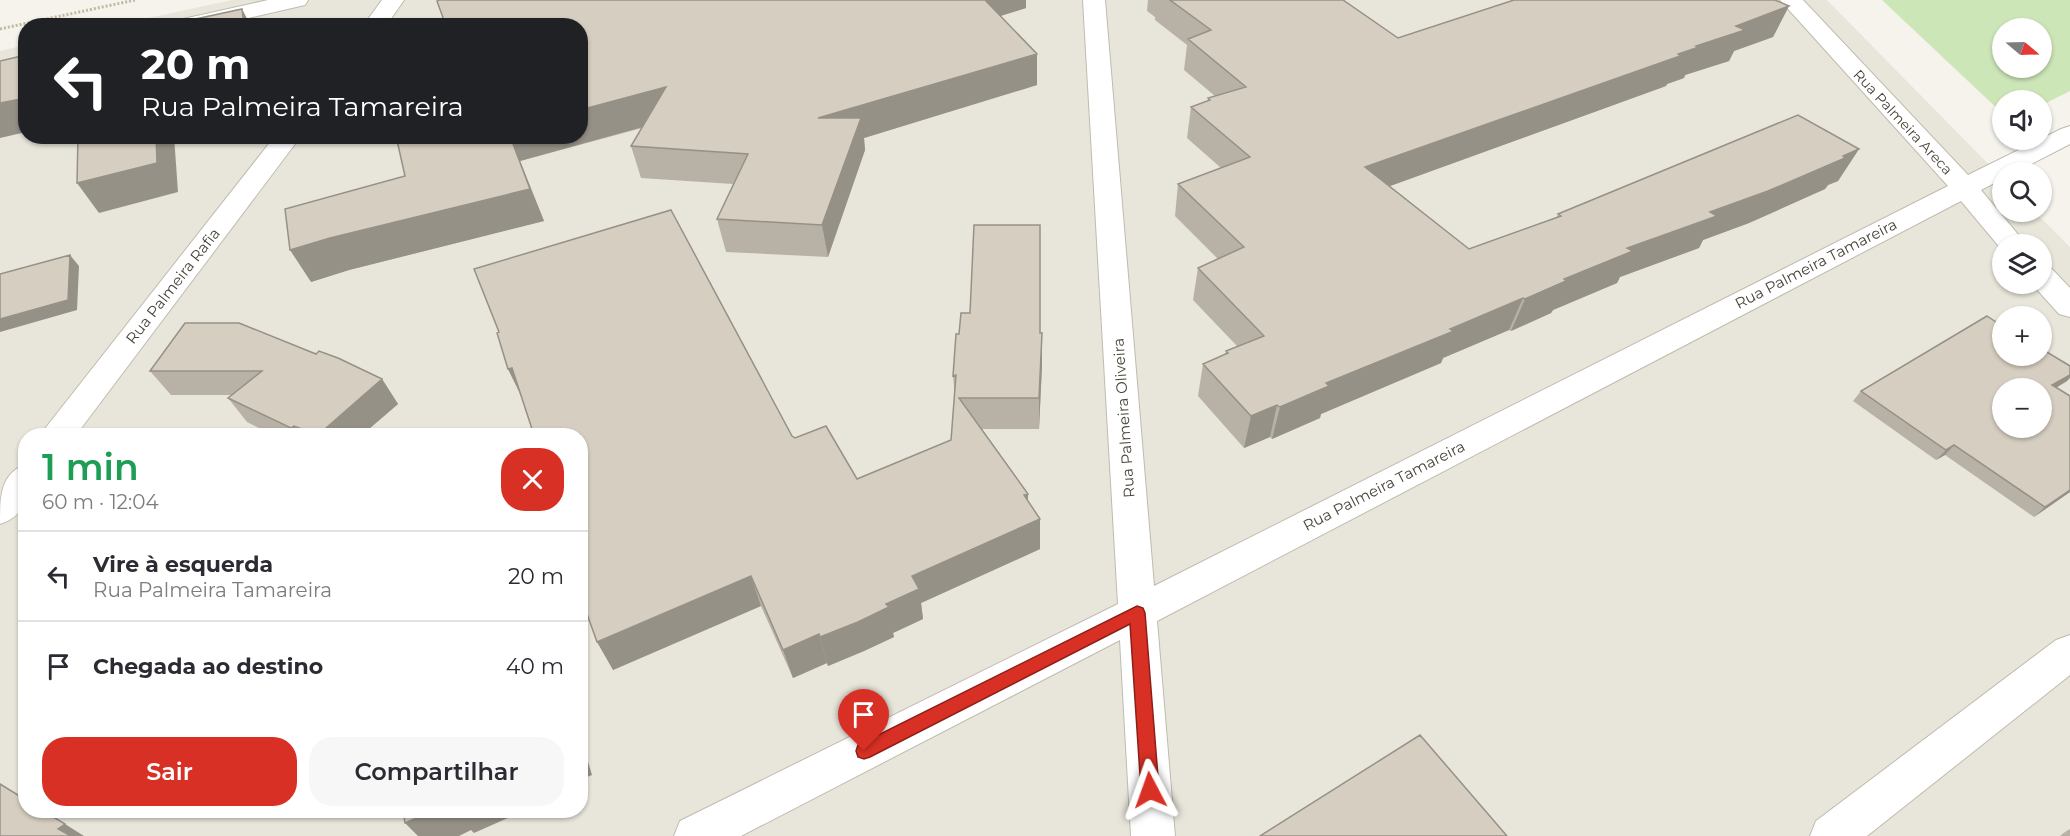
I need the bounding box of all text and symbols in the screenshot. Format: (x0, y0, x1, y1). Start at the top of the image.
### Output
north arrow (1992, 18, 2052, 78)
map controls (1992, 18, 2052, 438)
text: 20 m (141, 38, 250, 90)
icon: left (42, 42, 120, 120)
street label: Rua Palmeira Areca (1850, 66, 1956, 178)
text: Rua Palmeira Tamareira (141, 90, 464, 123)
button: sound (1992, 90, 2052, 150)
button: search (1992, 162, 2052, 222)
street label: Rua Palmeira Tamareira (1732, 214, 1900, 313)
street label: Rua Palmeira Rafia (121, 224, 224, 347)
button: layers (1992, 234, 2052, 294)
button: + (1992, 306, 2052, 366)
street label: Rua Palmeira Oliveira (1108, 337, 1139, 499)
button: − (1992, 378, 2052, 438)
street label: Rua Palmeira Tamareira (1300, 436, 1468, 535)
text: 1 min (42, 445, 139, 489)
button: close (501, 448, 564, 511)
text: 60 m · 12:04 (42, 490, 159, 514)
text: Vire à esquerda (93, 551, 273, 578)
icon: left (42, 560, 75, 593)
text: 20 m (508, 563, 564, 590)
text: Rua Palmeira Tamareira (93, 578, 332, 602)
icon: arrive (42, 650, 75, 683)
text: Chegada ao destino (93, 653, 323, 680)
text: 40 m (506, 653, 564, 680)
pin (838, 689, 889, 751)
icon: arrive (847, 698, 880, 731)
button: Sair (42, 737, 297, 806)
button: Compartilhar (309, 737, 564, 806)
position arrow (1118, 758, 1182, 822)

